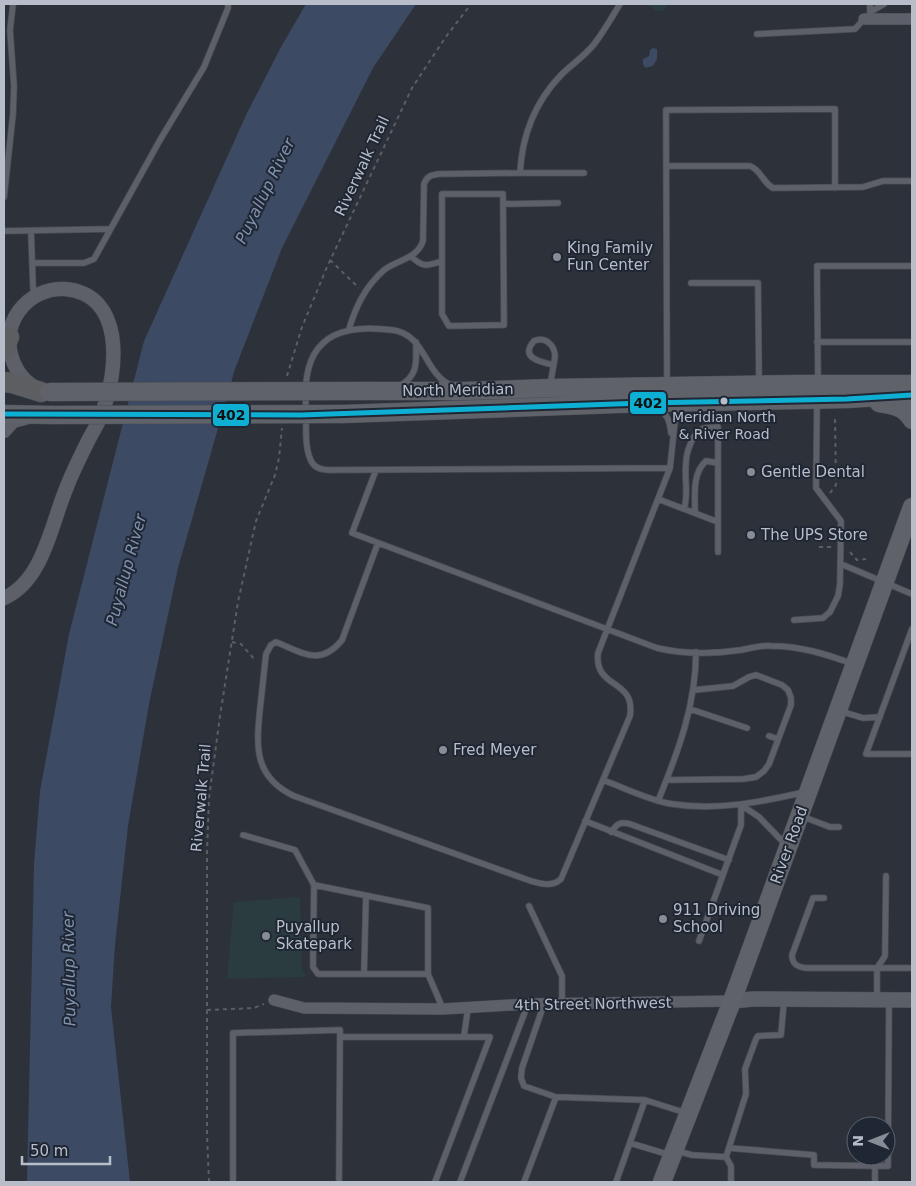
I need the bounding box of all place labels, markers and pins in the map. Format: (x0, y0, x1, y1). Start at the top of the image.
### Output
place label: King Family Fun Center (567, 239, 653, 274)
marker: King Family Fun Center (551, 251, 563, 263)
marker: Meridian North & River Road (719, 396, 729, 406)
place label: Meridian North & River Road (672, 409, 776, 442)
place label: Gentle Dental (761, 463, 865, 481)
marker: Gentle Dental (745, 466, 757, 478)
place label: The UPS Store (760, 526, 868, 544)
marker: The UPS Store (745, 529, 757, 541)
place label: Fred Meyer (453, 741, 537, 759)
marker: Fred Meyer (437, 744, 449, 756)
place label: 911 Driving School (673, 901, 760, 936)
marker: 911 Driving School (657, 913, 669, 925)
place label: Puyallup Skatepark (276, 918, 352, 953)
marker: Puyallup Skatepark (260, 930, 272, 942)

